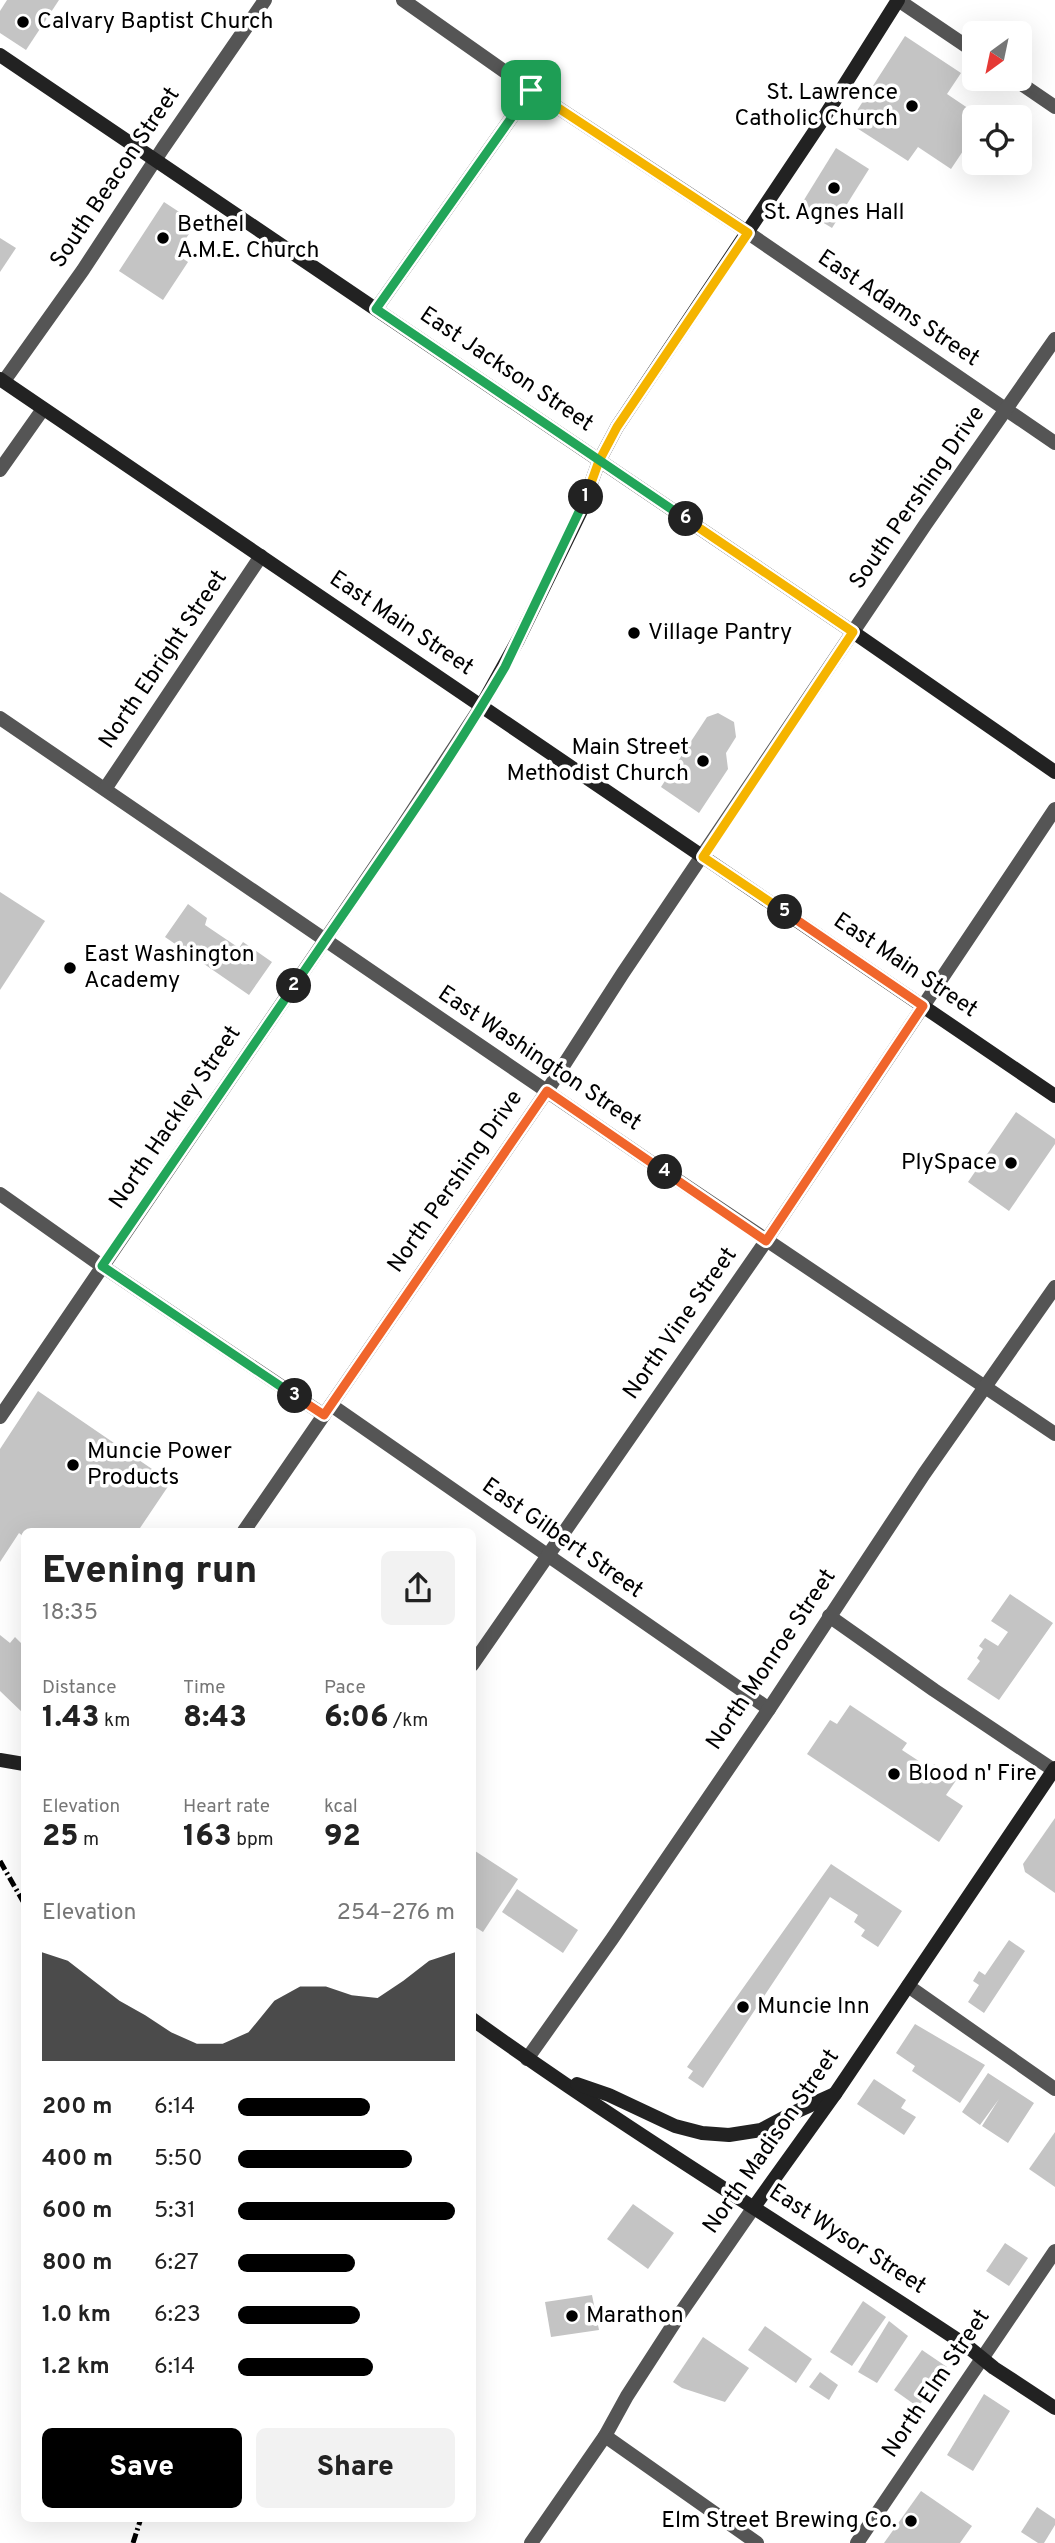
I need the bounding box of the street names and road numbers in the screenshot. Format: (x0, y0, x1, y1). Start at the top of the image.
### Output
street label: South Beacon Street (45, 82, 187, 274)
street label: East Adams Street (811, 244, 985, 374)
street label: East Jackson Street (413, 301, 599, 439)
street label: South Pershing Drive (844, 401, 992, 595)
street label: North Ebright Street (93, 565, 235, 755)
street label: East Main Street (323, 565, 479, 683)
street label: East Main Street (827, 907, 983, 1025)
street label: East Washington Street (432, 980, 646, 1138)
street label: North Hackley Street (104, 1021, 248, 1215)
street label: North Pershing Drive (382, 1085, 530, 1279)
street label: North Vine Street (618, 1242, 744, 1406)
street label: East Gilbert Street (476, 1472, 648, 1606)
street label: North Monroe Street (701, 1564, 843, 1756)
street label: North Madison Street (697, 2044, 847, 2240)
street label: East Wysor Street (763, 2178, 931, 2302)
street label: North Elm Street (877, 2304, 997, 2464)

